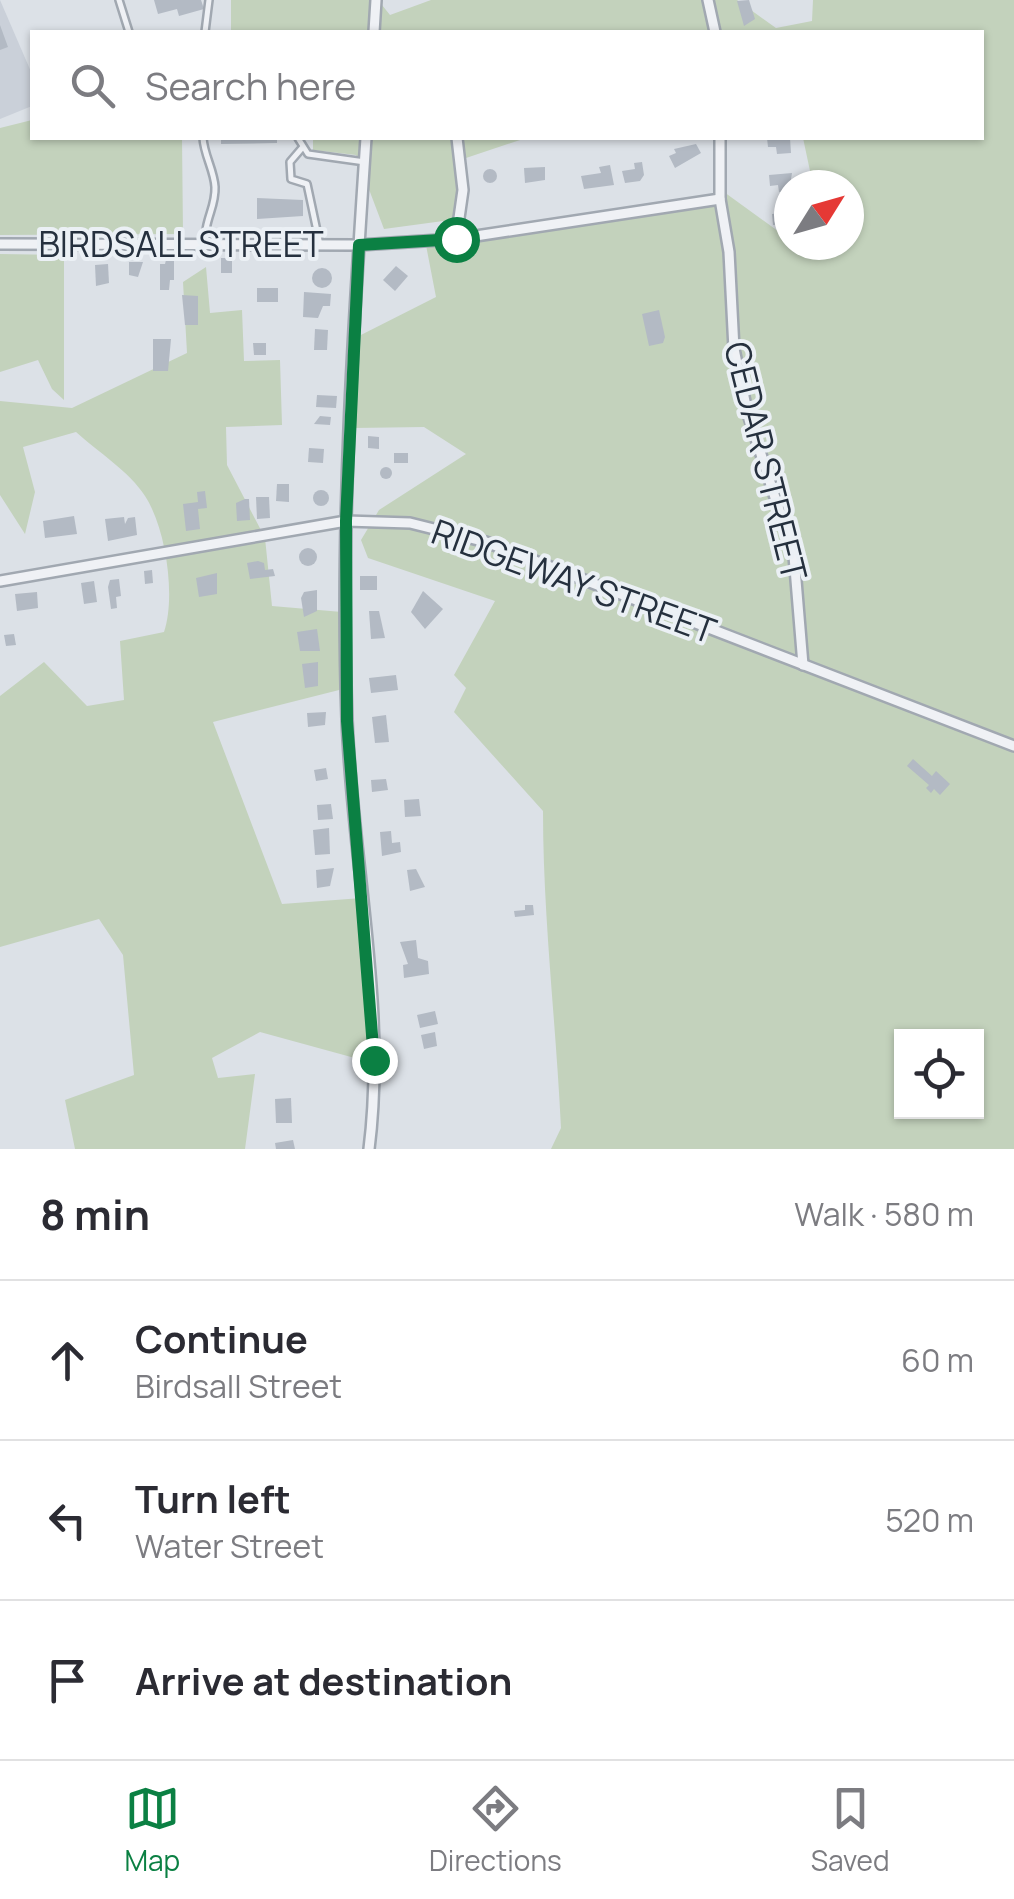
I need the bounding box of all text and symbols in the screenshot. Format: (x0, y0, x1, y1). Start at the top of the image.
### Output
search box (30, 30, 984, 140)
icon: search (65, 58, 120, 113)
text: Search here (145, 59, 356, 111)
north arrow (774, 170, 864, 260)
route start (434, 217, 480, 263)
street label: BIRDSALL STREET (38, 220, 324, 268)
street label: CEDAR STREET (713, 337, 819, 585)
street label: RIDGEWAY STREET (425, 507, 723, 655)
map controls (894, 1029, 984, 1119)
button: locate (894, 1029, 984, 1119)
route end (352, 1038, 398, 1084)
text: 8 min (40, 1185, 150, 1243)
text: Walk · 580 m (794, 1192, 974, 1236)
text: Continue (135, 1312, 308, 1364)
icon: ahead (40, 1333, 95, 1388)
text: 60 m (901, 1338, 974, 1382)
text: Birdsall Street (135, 1364, 342, 1408)
text: Turn left (135, 1472, 291, 1524)
icon: left (40, 1493, 95, 1548)
text: 520 m (885, 1498, 974, 1542)
text: Water Street (135, 1524, 324, 1568)
icon: arrive (40, 1653, 95, 1708)
text: Arrive at destination (135, 1654, 512, 1706)
tab: Map (124, 1781, 180, 1879)
tab: Directions (429, 1781, 562, 1879)
tab: Saved (811, 1781, 890, 1879)

